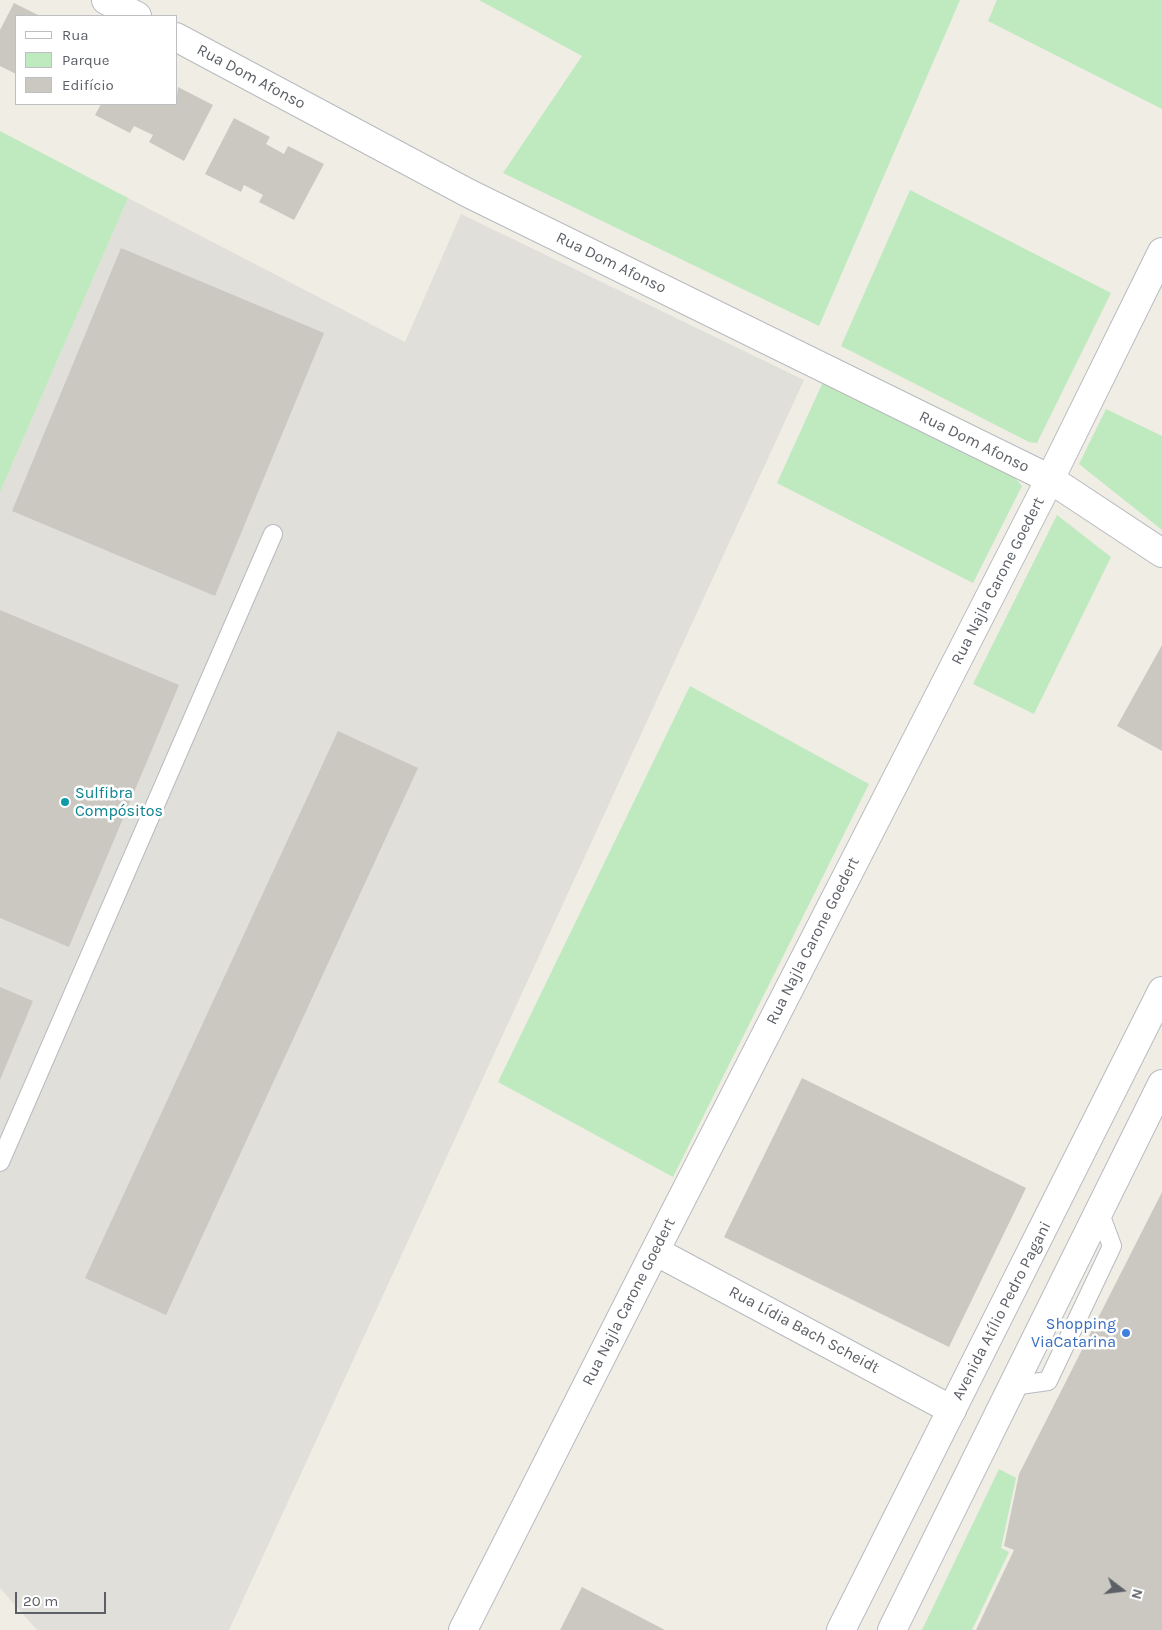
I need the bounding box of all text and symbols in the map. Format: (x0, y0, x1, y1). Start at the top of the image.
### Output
legend (15, 15, 178, 105)
text: Rua (62, 26, 89, 44)
street label: Rua Dom Afonso (193, 40, 309, 114)
text: Parque (62, 51, 110, 69)
text: Edifício (62, 76, 114, 94)
street label: Rua Dom Afonso (553, 228, 669, 298)
street label: Rua Dom Afonso (916, 407, 1032, 477)
street label: Rua Najla Carone Goedert (947, 494, 1049, 668)
place label: Sulfibra Compósitos (75, 783, 163, 821)
marker: Sulfibra Compósitos (59, 796, 71, 808)
street label: Rua Najla Carone Goedert (762, 854, 864, 1028)
street label: Rua Najla Carone Goedert (578, 1215, 680, 1389)
street label: Avenida Atílio Pedro Pagani (948, 1218, 1056, 1404)
street label: Rua Lídia Bach Scheidt (725, 1282, 883, 1378)
place label: Shopping ViaCatarina (1031, 1314, 1116, 1352)
marker: Shopping ViaCatarina (1120, 1327, 1132, 1339)
north arrow (1097, 1565, 1147, 1615)
scale bar (18, 1582, 109, 1614)
text: N (1127, 1587, 1146, 1601)
text: 20 m (23, 1592, 58, 1610)

